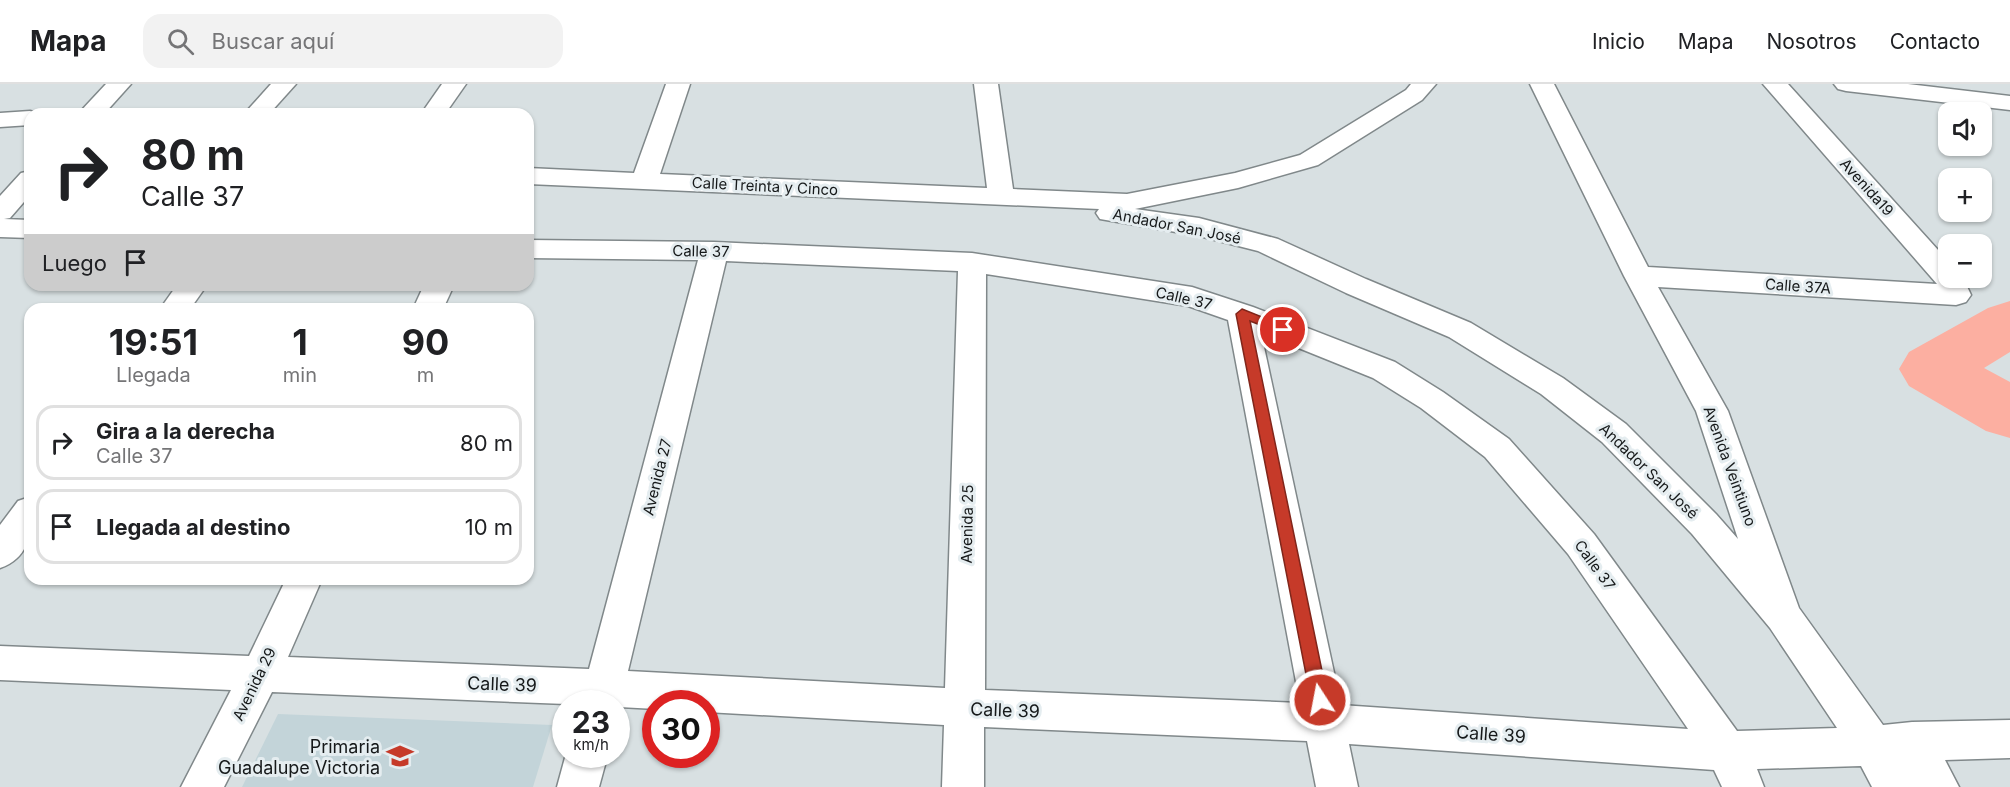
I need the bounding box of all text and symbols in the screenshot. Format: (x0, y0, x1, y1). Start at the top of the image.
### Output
search box (143, 14, 563, 68)
text: Mapa (30, 24, 107, 58)
icon: search (164, 25, 197, 58)
text: Buscar aquí (212, 28, 334, 54)
text: Inicio (1592, 29, 1645, 54)
text: Mapa (1678, 29, 1733, 54)
text: Nosotros (1766, 29, 1857, 54)
text: Contacto (1890, 29, 1980, 54)
map controls (1938, 102, 1992, 288)
button: sound (1938, 102, 1992, 156)
text: 80 m (141, 129, 245, 180)
icon: right (42, 132, 120, 210)
street label: Avenida19 (1836, 154, 1898, 220)
button: + (1938, 168, 1992, 222)
street label: Calle Treinta y Cinco (691, 173, 839, 199)
text: Calle 37 (141, 180, 244, 213)
street label: Andador San José (1111, 204, 1243, 248)
button: − (1938, 234, 1992, 288)
street label: Calle 37 (672, 241, 730, 261)
icon: arrive (119, 246, 152, 279)
text: Luego (42, 250, 107, 276)
street label: Calle 37A (1764, 274, 1832, 298)
street label: Calle 37 (1154, 282, 1214, 314)
pin (1257, 304, 1308, 355)
icon: arrive (1266, 313, 1299, 346)
text: 19:51 (109, 320, 198, 364)
text: 1 (292, 320, 308, 364)
text: 90 (402, 320, 449, 364)
text: Llegada (116, 363, 191, 387)
text: min (283, 363, 317, 387)
text: m (417, 363, 434, 387)
street label: Avenida Veintiuno (1699, 403, 1761, 529)
text: Gira a la derecha (96, 418, 275, 444)
street label: Andador San José (1596, 419, 1702, 523)
icon: right (45, 426, 78, 459)
text: 80 m (460, 430, 513, 456)
street label: Avenida 27 (638, 437, 676, 517)
text: Calle 37 (96, 444, 172, 468)
street label: Avenida 25 (957, 484, 977, 564)
icon: arrive (45, 510, 78, 543)
text: Llegada al destino (96, 514, 290, 540)
text: 10 m (465, 514, 513, 540)
street label: Calle 37 (1570, 536, 1620, 594)
street label: Avenida 29 (228, 644, 280, 724)
position arrow (1288, 668, 1352, 732)
street label: Calle 39 (467, 672, 537, 696)
speed limit sign: 30 (642, 690, 720, 768)
street label: Calle 39 (970, 698, 1040, 722)
text: 23 (572, 704, 610, 740)
street label: Calle 39 (1455, 721, 1527, 747)
text: km/h (573, 735, 609, 754)
place label: Primaria Guadalupe Victoria (218, 736, 380, 778)
school or university icon: Primaria Guadalupe Victoria (385, 741, 415, 771)

